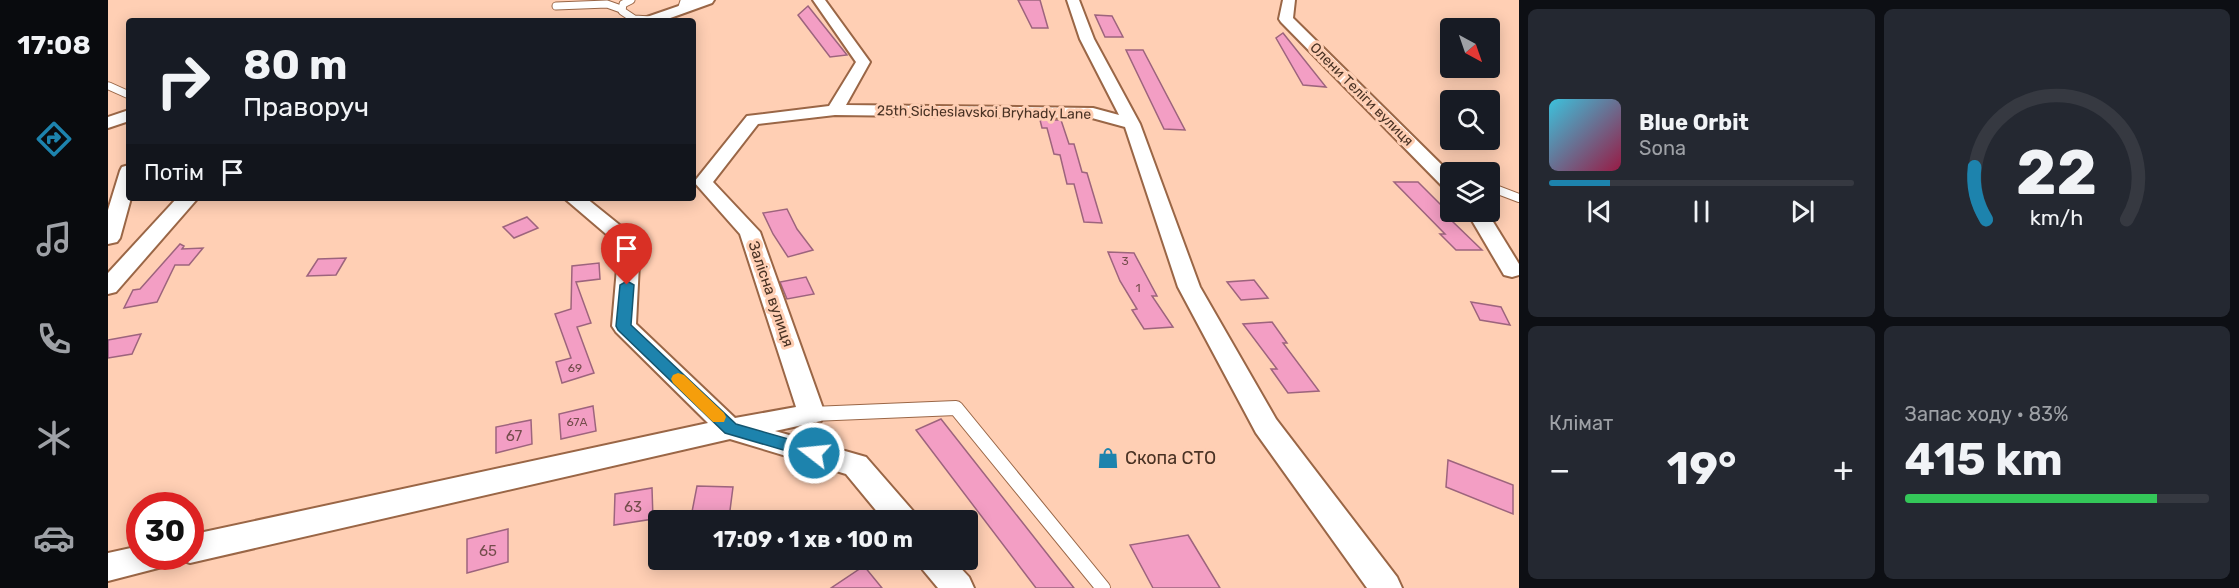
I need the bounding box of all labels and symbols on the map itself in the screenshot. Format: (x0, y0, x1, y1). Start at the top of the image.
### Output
north arrow (1440, 18, 1500, 78)
street label: Олени Теліги вулиця (1306, 39, 1417, 150)
street label: 25th Sicheslavskoi Bryhady Lane (877, 102, 1091, 123)
pin (601, 223, 652, 285)
street label: Залісна вулиця (744, 239, 798, 349)
house number: 3 (1121, 254, 1129, 268)
house number: 1 (1135, 281, 1141, 295)
house number: 69 (568, 361, 582, 375)
house number: 67А (566, 415, 588, 429)
position arrow (782, 421, 846, 485)
house number: 67 (506, 427, 522, 445)
shop icon: Скопа СТО (1096, 446, 1120, 470)
place label: Скопа СТО (1125, 447, 1216, 469)
speed limit sign: 30 (126, 492, 204, 570)
house number: 63 (624, 498, 642, 516)
house number: 65 (479, 542, 497, 560)

